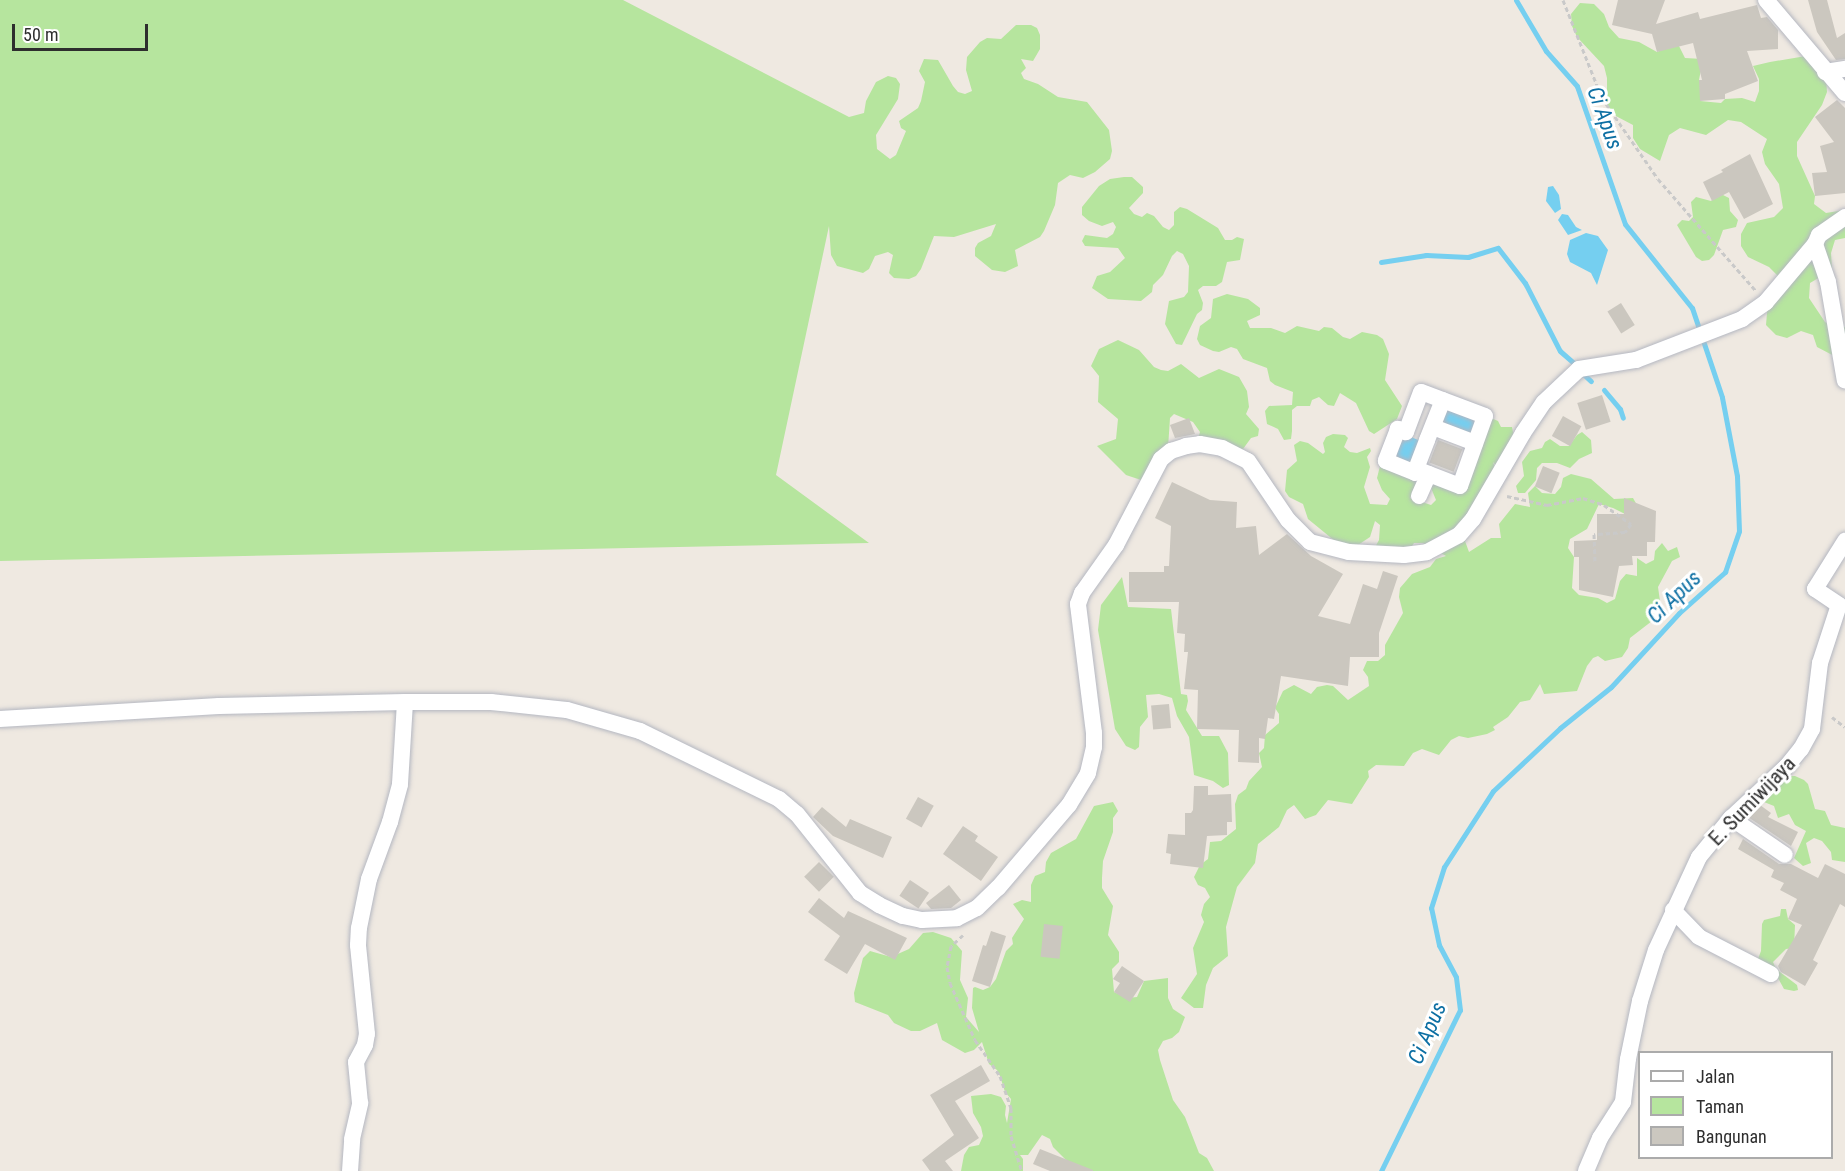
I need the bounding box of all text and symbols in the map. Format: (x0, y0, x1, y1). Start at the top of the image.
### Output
scale bar (15, 12, 152, 50)
text: 50 m (23, 24, 58, 45)
water label: Ci Apus (1582, 83, 1628, 153)
water label: Ci Apus (1641, 565, 1707, 629)
street label: E. Sumiwijaya (1703, 751, 1801, 851)
water label: Ci Apus (1402, 998, 1452, 1068)
legend (1638, 1051, 1833, 1159)
text: Jalan (1696, 1066, 1735, 1087)
text: Taman (1696, 1096, 1744, 1117)
text: Bangunan (1696, 1126, 1767, 1147)

